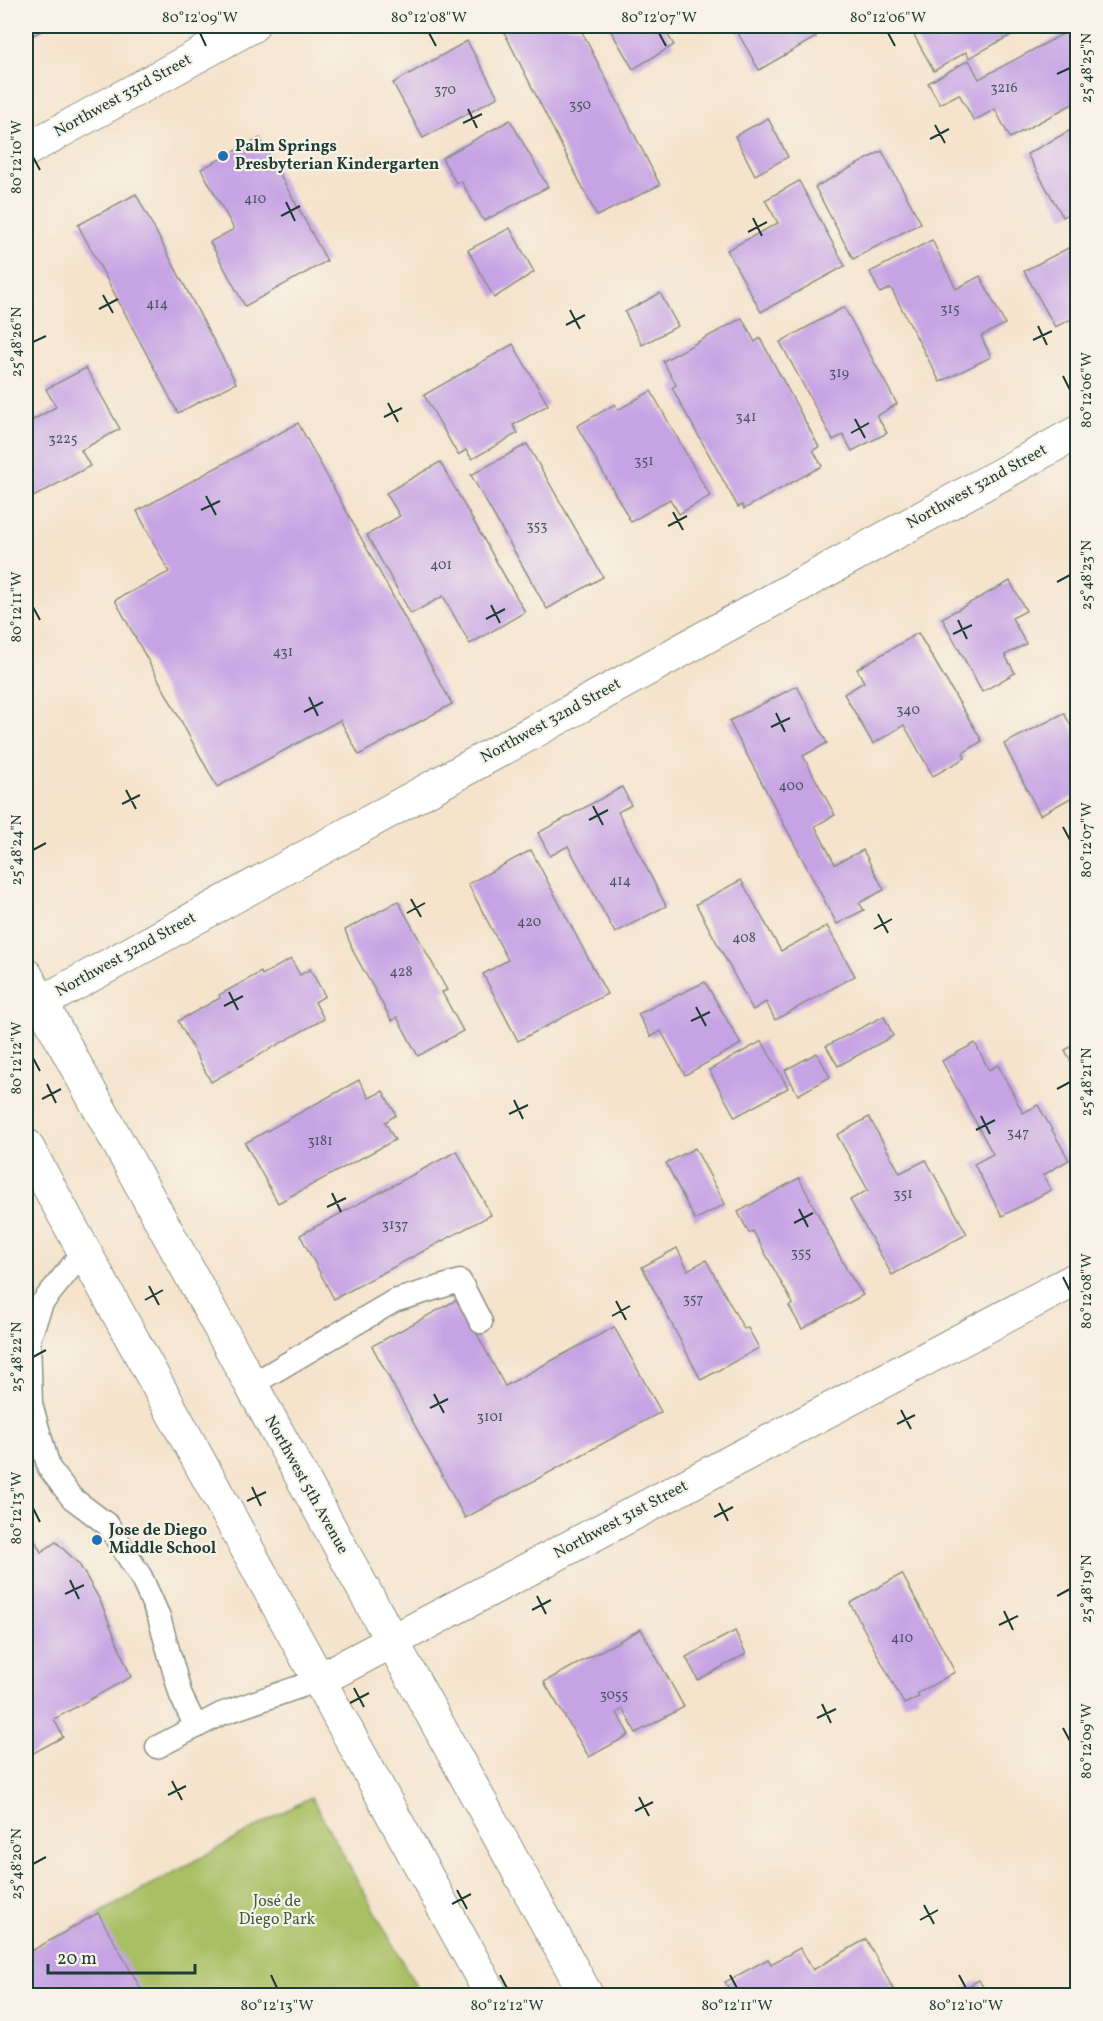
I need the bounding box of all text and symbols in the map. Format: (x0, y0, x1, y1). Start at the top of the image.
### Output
text: 80°12'09"W (162, 8, 238, 29)
text: 80°12'08"W (391, 8, 467, 29)
text: 80°12'07"W (621, 8, 697, 29)
text: 80°12'06"W (850, 8, 926, 29)
text: 25°48'25"N (1077, 33, 1098, 103)
street label: Northwest 33rd Street (50, 49, 196, 143)
house number: 3216 (990, 79, 1018, 98)
house number: 370 (434, 81, 456, 100)
house number: 350 (569, 96, 591, 115)
text: 80°12'10"W (7, 120, 28, 194)
place label: Palm Springs Presbyterian Kindergarten (235, 136, 440, 176)
marker: Palm Springs Presbyterian Kindergarten (216, 149, 230, 163)
house number: 410 (244, 190, 266, 209)
house number: 414 (146, 295, 168, 314)
house number: 315 (940, 300, 960, 319)
text: 25°48'26"N (7, 307, 28, 377)
text: 80°12'06"W (1077, 352, 1098, 428)
house number: 319 (829, 364, 849, 383)
house number: 341 (736, 408, 756, 427)
house number: 3225 (49, 430, 77, 449)
street label: Northwest 32nd Street (903, 439, 1052, 535)
house number: 351 (634, 452, 654, 471)
house number: 353 (526, 517, 548, 536)
text: 25°48'23"N (1077, 540, 1098, 610)
house number: 401 (430, 556, 452, 575)
text: 80°12'11"W (7, 571, 28, 643)
house number: 431 (273, 643, 293, 662)
street label: Northwest 32nd Street (477, 673, 626, 769)
house number: 340 (896, 701, 920, 720)
house number: 400 (778, 777, 804, 796)
text: 80°12'07"W (1077, 802, 1098, 878)
text: 25°48'24"N (7, 814, 28, 886)
house number: 414 (609, 872, 631, 891)
street label: Northwest 32nd Street (52, 907, 201, 1003)
house number: 420 (517, 913, 541, 932)
house number: 408 (732, 929, 756, 948)
house number: 428 (390, 963, 413, 982)
text: 80°12'12"W (7, 1021, 28, 1095)
text: 25°48'21"N (1077, 1048, 1098, 1116)
house number: 347 (1007, 1124, 1029, 1143)
house number: 3181 (307, 1132, 333, 1151)
house number: 351 (893, 1185, 913, 1204)
house number: 3137 (382, 1216, 408, 1235)
house number: 355 (791, 1244, 811, 1263)
text: 80°12'08"W (1077, 1253, 1098, 1329)
house number: 357 (683, 1290, 704, 1309)
text: 25°48'22"N (7, 1322, 28, 1392)
house number: 3101 (477, 1408, 503, 1427)
street label: Northwest 5th Avenue (259, 1412, 353, 1558)
text: 80°12'13"W (7, 1472, 28, 1544)
street label: Northwest 31st Street (550, 1475, 692, 1565)
place label: Jose de Diego Middle School (108, 1520, 217, 1560)
marker: Jose de Diego Middle School (90, 1533, 104, 1547)
text: 25°48'19"N (1077, 1555, 1098, 1623)
house number: 410 (891, 1629, 913, 1648)
house number: 3055 (600, 1686, 628, 1705)
text: 80°12'09"W (1077, 1703, 1098, 1779)
text: 25°48'20"N (7, 1828, 28, 1900)
park label: José de Diego Park (239, 1891, 316, 1931)
scale bar (48, 1937, 195, 1975)
text: 20 m (57, 1947, 97, 1972)
text: 80°12'13"W (241, 1996, 313, 2017)
text: 80°12'12"W (470, 1996, 544, 2017)
text: 80°12'11"W (701, 1996, 773, 2017)
text: 80°12'10"W (929, 1996, 1003, 2017)

